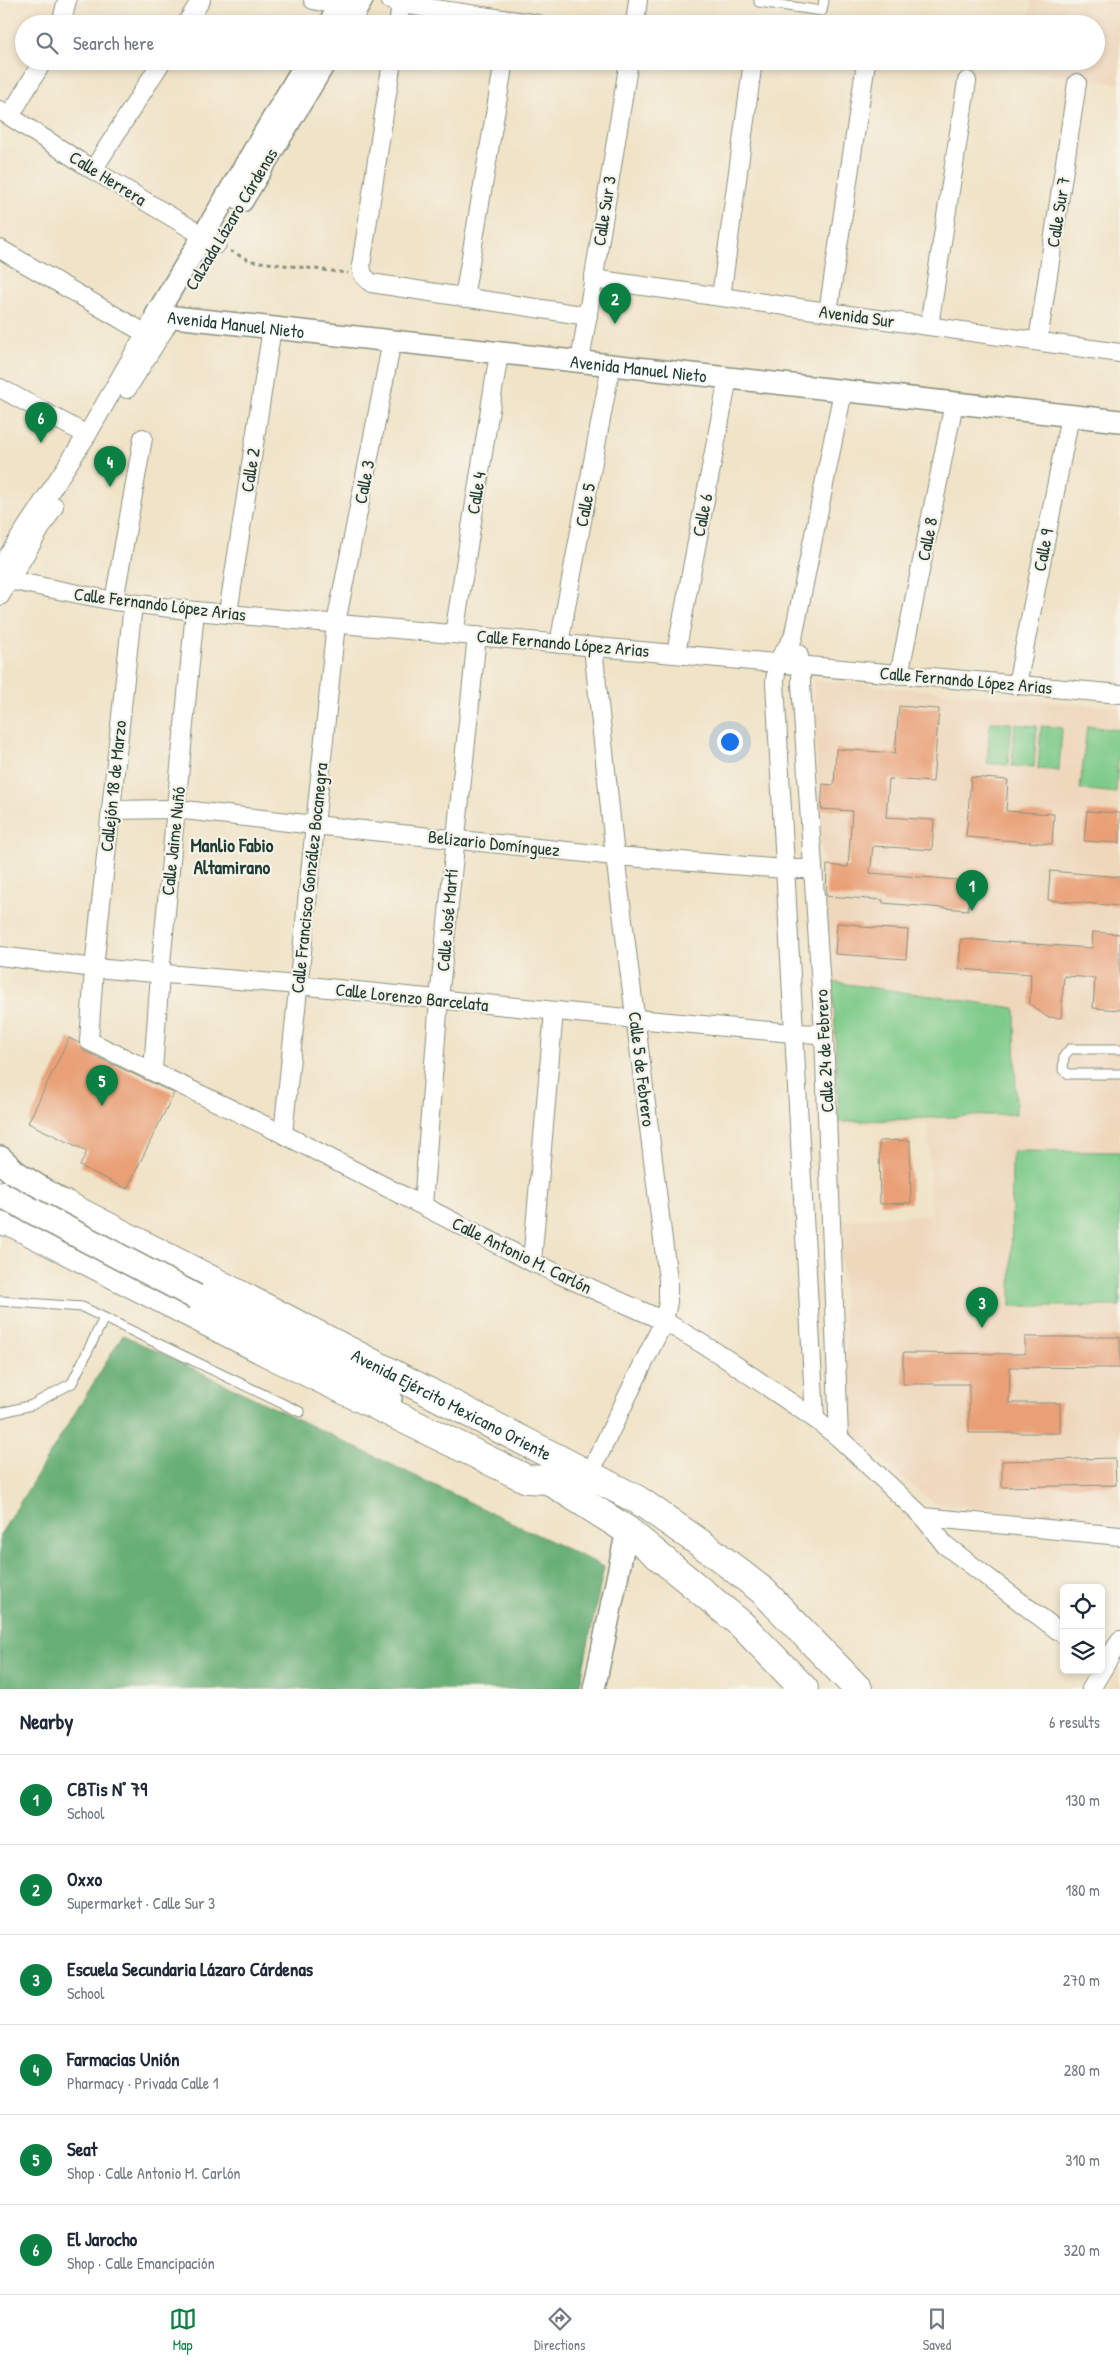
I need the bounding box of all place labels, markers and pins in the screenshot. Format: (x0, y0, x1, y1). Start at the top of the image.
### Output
pin: 2 (599, 283, 631, 324)
pin: 6 (25, 402, 57, 443)
pin: 4 (94, 446, 126, 487)
pin: 1 (956, 870, 988, 911)
pin: 5 (86, 1065, 118, 1106)
pin: 3 (966, 1287, 998, 1328)

